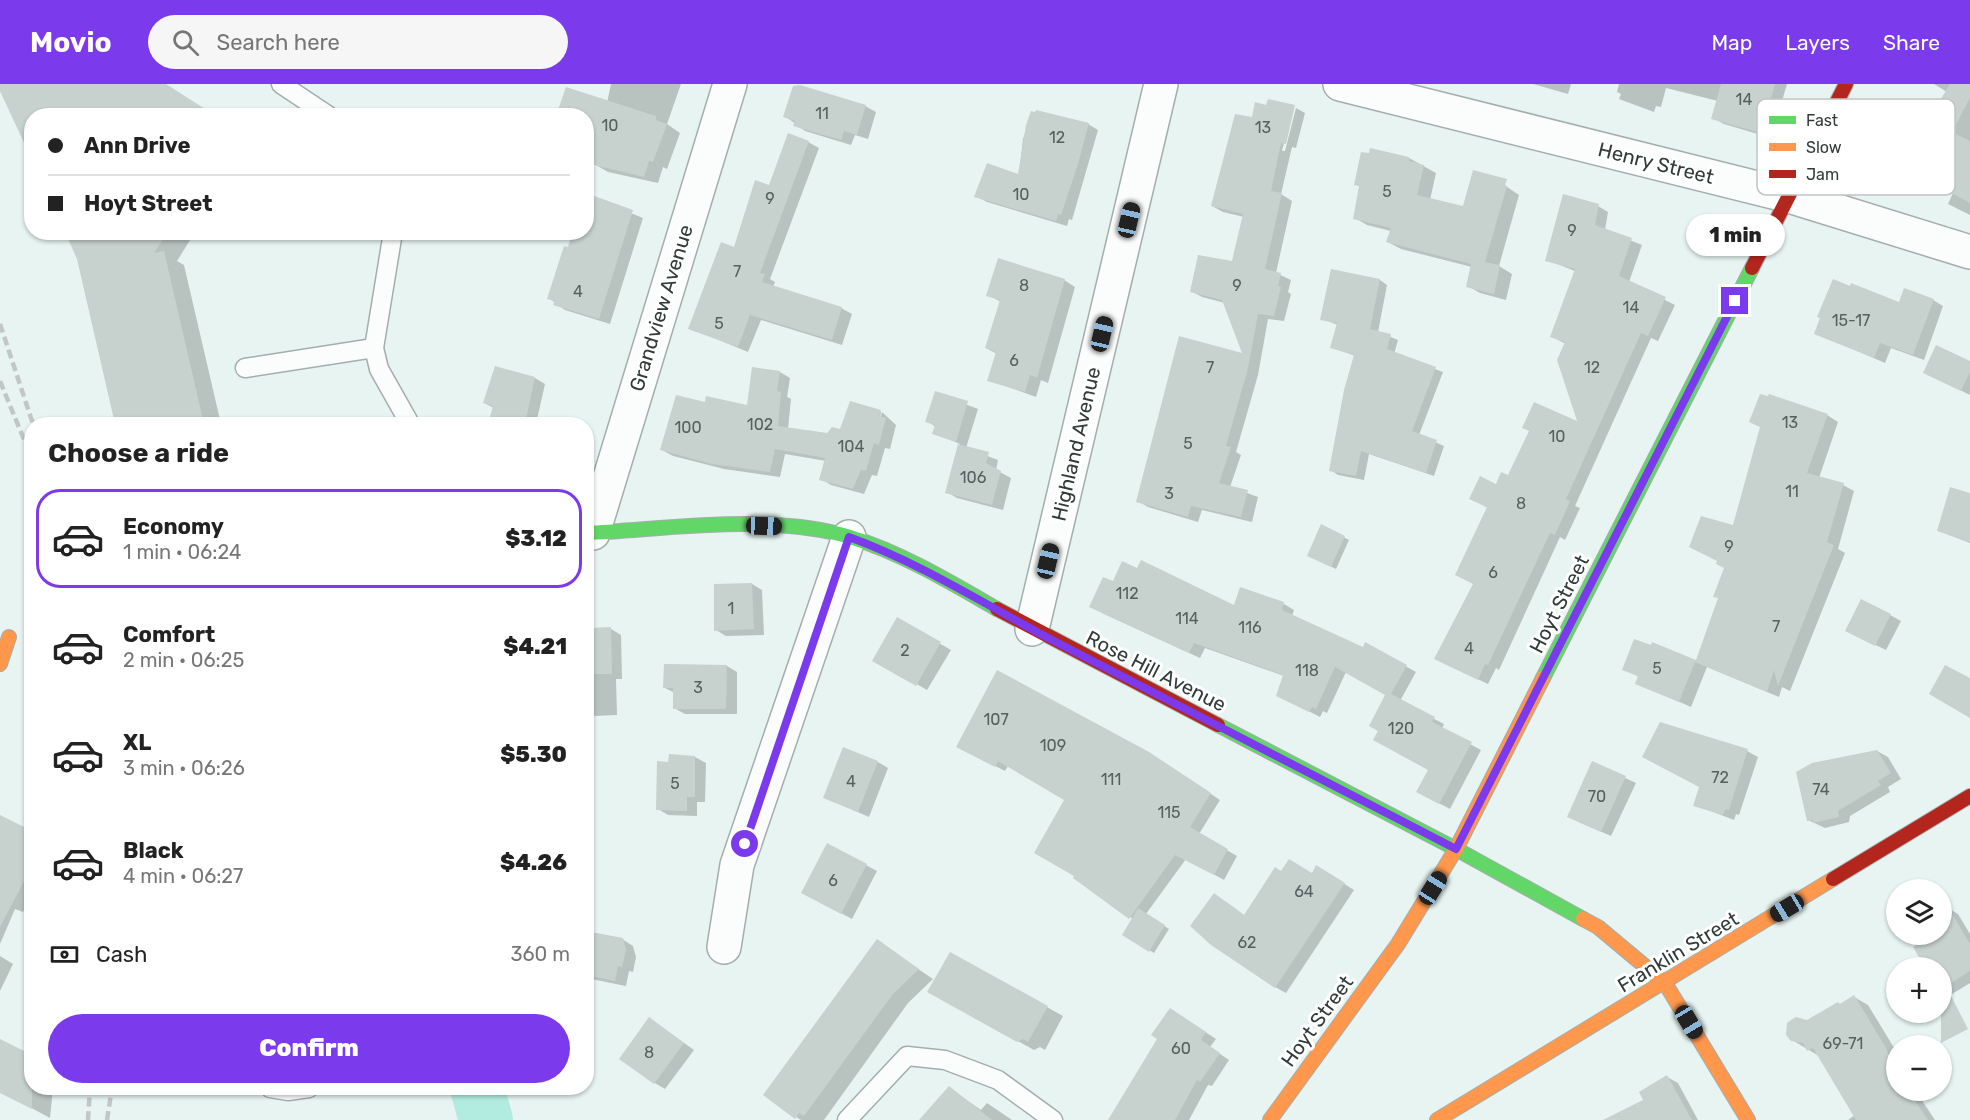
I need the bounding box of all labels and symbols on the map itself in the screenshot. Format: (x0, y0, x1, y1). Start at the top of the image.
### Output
house number: 14 (1736, 90, 1752, 109)
legend (1757, 99, 1955, 195)
house number: 11 (815, 104, 829, 123)
text: Fast (1806, 111, 1838, 130)
house number: 10 (601, 116, 619, 135)
house number: 13 (1255, 118, 1271, 137)
house number: 12 (1049, 128, 1065, 147)
street label: Henry Street (1596, 137, 1717, 189)
text: Slow (1806, 138, 1842, 157)
text: Jam (1806, 165, 1839, 184)
house number: 5 (1382, 182, 1392, 201)
house number: 10 (1012, 185, 1030, 204)
house number: 9 (765, 189, 775, 208)
car (1116, 200, 1142, 240)
callout: 1 min (1686, 214, 1784, 256)
house number: 9 (1567, 221, 1577, 240)
street label: Grandview Avenue (624, 222, 698, 394)
house number: 7 (733, 262, 741, 281)
house number: 8 (1019, 276, 1029, 295)
house number: 9 (1232, 276, 1242, 295)
house number: 4 (573, 282, 583, 301)
route end (1721, 287, 1748, 314)
house number: 14 (1623, 298, 1639, 317)
house number: 15-17 (1832, 311, 1870, 330)
house number: 5 (714, 314, 724, 333)
car (1089, 314, 1115, 354)
house number: 6 (1009, 351, 1019, 370)
house number: 7 (1206, 358, 1214, 377)
house number: 12 (1584, 358, 1600, 377)
street label: Highland Avenue (1047, 365, 1105, 523)
house number: 13 (1782, 413, 1798, 432)
house number: 102 (747, 415, 773, 434)
house number: 100 (674, 418, 702, 437)
house number: 10 (1548, 427, 1566, 446)
house number: 5 (1183, 434, 1193, 453)
house number: 104 (838, 437, 865, 456)
house number: 106 (960, 468, 987, 487)
house number: 11 (1785, 482, 1799, 501)
house number: 3 (1164, 484, 1174, 503)
house number: 8 (1516, 494, 1526, 513)
car (746, 516, 782, 536)
house number: 9 (1724, 537, 1734, 556)
car (1035, 541, 1061, 581)
street label: Hoyt Street (1524, 551, 1594, 657)
house number: 6 (1488, 563, 1498, 582)
house number: 112 (1115, 584, 1139, 603)
house number: 1 (728, 599, 734, 618)
house number: 114 (1175, 609, 1199, 628)
house number: 7 (1772, 617, 1780, 636)
house number: 116 (1238, 618, 1262, 637)
street label: Rose Hill Avenue (1082, 625, 1230, 717)
house number: 4 (1464, 639, 1474, 658)
house number: 2 (900, 641, 910, 660)
house number: 5 (1652, 659, 1662, 678)
house number: 118 (1295, 661, 1319, 680)
house number: 3 (693, 678, 703, 697)
house number: 107 (983, 710, 1009, 729)
house number: 120 (1388, 719, 1414, 738)
house number: 109 (1040, 736, 1066, 755)
house number: 72 (1711, 768, 1729, 787)
house number: 111 (1101, 770, 1121, 789)
house number: 4 (846, 772, 856, 791)
house number: 5 (670, 774, 680, 793)
house number: 74 (1812, 780, 1830, 799)
house number: 70 (1588, 787, 1606, 806)
house number: 115 (1157, 803, 1181, 822)
route start (731, 830, 758, 857)
car (1416, 868, 1450, 908)
house number: 6 (828, 871, 838, 890)
house number: 64 (1294, 882, 1314, 901)
car (1767, 891, 1807, 925)
street label: Franklin Street (1613, 906, 1743, 998)
house number: 62 (1237, 933, 1257, 952)
street label: Hoyt Street (1276, 971, 1358, 1071)
car (1672, 1002, 1706, 1042)
house number: 69-71 (1823, 1034, 1863, 1053)
house number: 60 (1171, 1039, 1191, 1058)
house number: 8 (644, 1043, 654, 1062)

